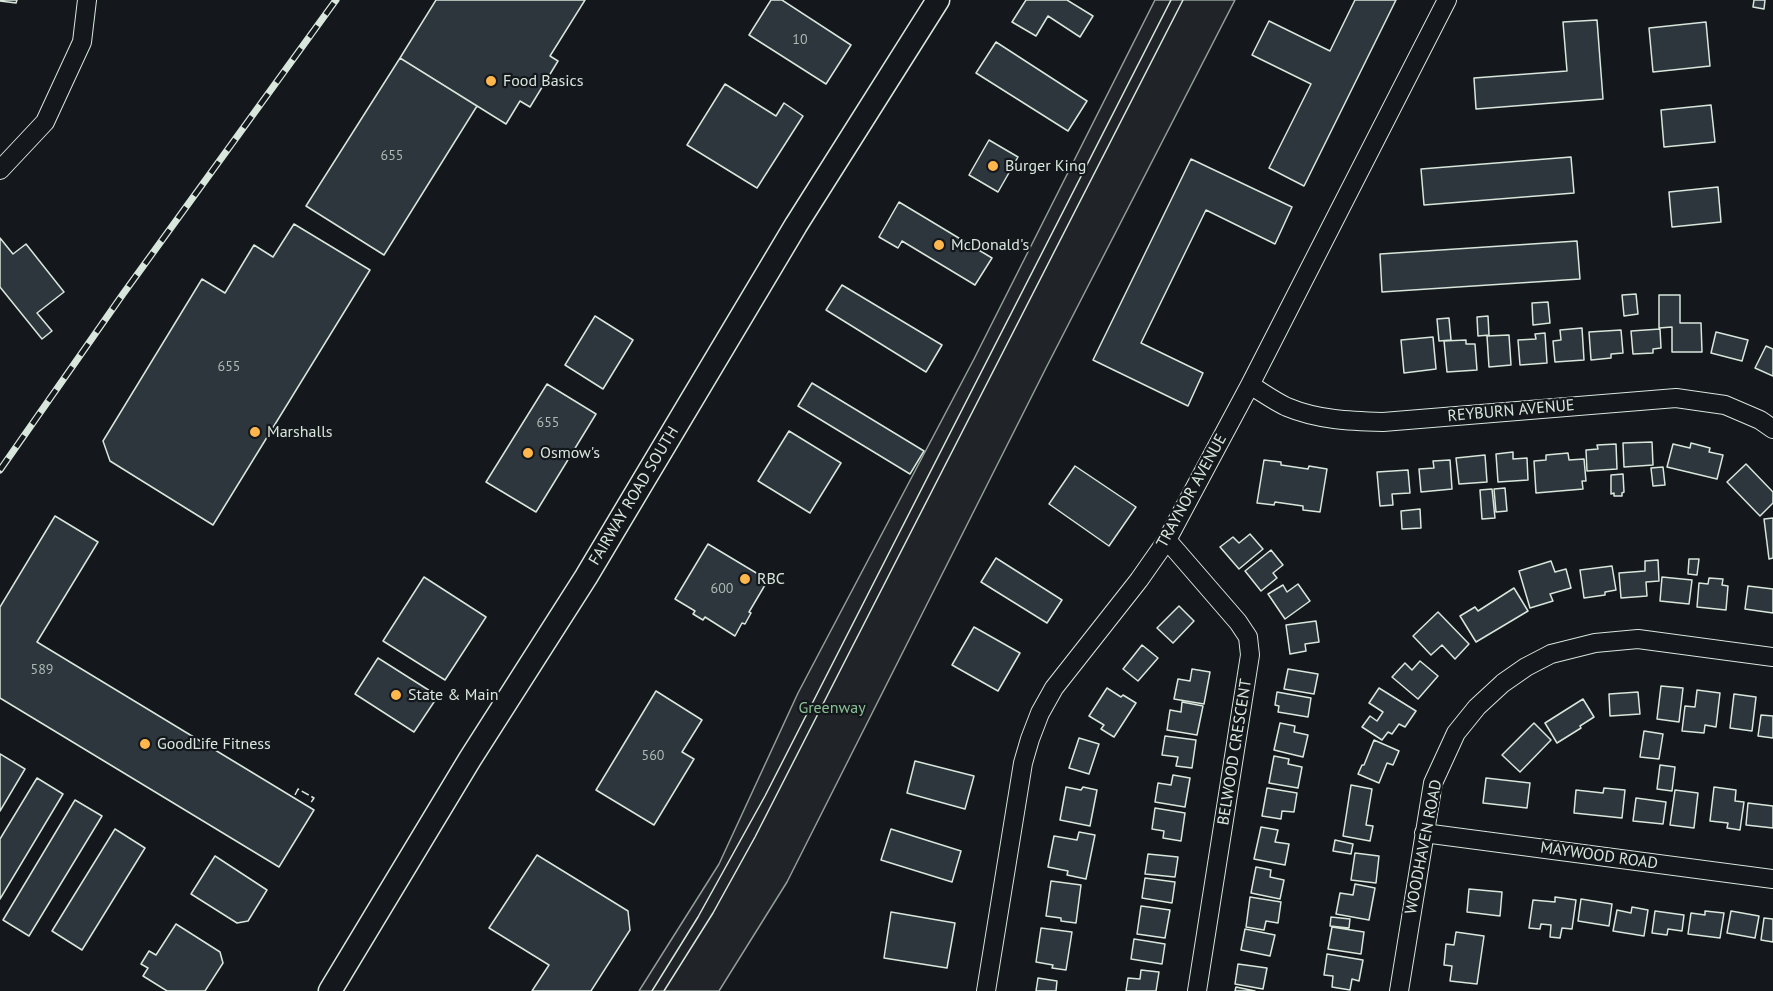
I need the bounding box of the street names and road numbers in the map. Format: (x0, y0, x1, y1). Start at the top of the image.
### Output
street label: REYBURN AVENUE (1447, 396, 1575, 426)
street label: FAIRWAY ROAD SOUTH (585, 423, 683, 569)
street label: TRAYNOR AVENUE (1153, 431, 1231, 551)
street label: BELWOOD CRESCENT (1214, 678, 1256, 826)
street label: WOODHAVEN ROAD (1402, 778, 1446, 916)
street label: MAYWOOD ROAD (1539, 838, 1659, 874)

